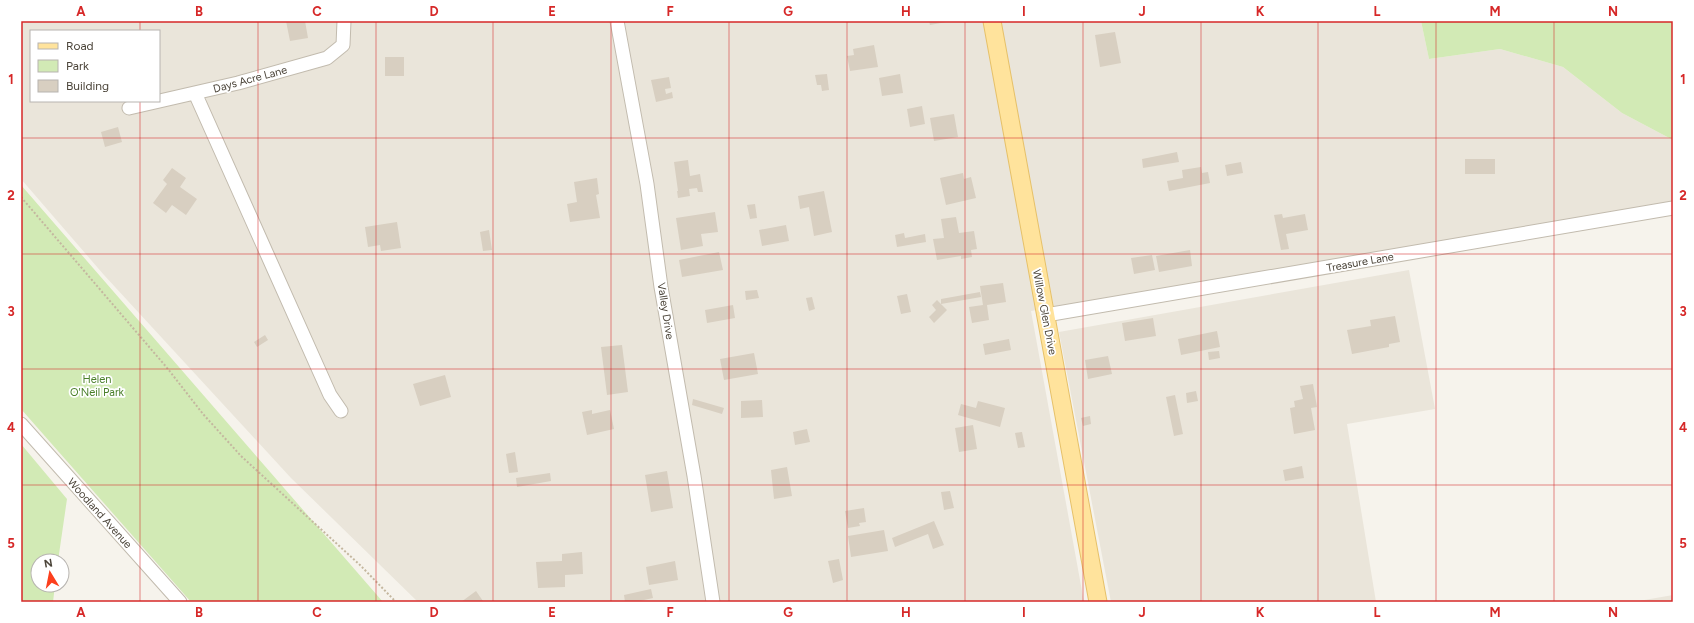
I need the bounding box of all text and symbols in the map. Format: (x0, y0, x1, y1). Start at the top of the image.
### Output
text: A (76, 4, 86, 19)
text: B (195, 4, 203, 19)
text: C (312, 4, 322, 19)
text: D (429, 4, 439, 19)
text: E (548, 4, 556, 19)
text: F (666, 4, 674, 19)
text: G (783, 4, 793, 19)
text: H (901, 4, 911, 19)
text: I (1022, 4, 1026, 19)
text: J (1138, 4, 1146, 19)
text: K (1256, 4, 1265, 19)
text: L (1374, 4, 1381, 19)
text: M (1489, 4, 1501, 19)
text: N (1608, 4, 1618, 19)
legend (30, 30, 160, 102)
text: Road (66, 39, 94, 53)
text: Park (66, 59, 89, 73)
street label: Days Acre Lane (212, 63, 289, 96)
text: 1 (8, 72, 14, 87)
text: 1 (1680, 72, 1686, 87)
text: Building (66, 79, 109, 93)
text: 2 (7, 188, 15, 203)
text: 2 (1679, 188, 1687, 203)
street label: Treasure Lane (1325, 250, 1395, 275)
street label: Willow Glen Drive (1030, 268, 1059, 356)
street label: Valley Drive (655, 282, 676, 340)
text: 3 (7, 304, 15, 319)
text: 3 (1679, 304, 1687, 319)
park label: Helen O'Neil Park (70, 373, 125, 399)
text: 4 (7, 420, 15, 435)
text: 4 (1679, 420, 1687, 435)
street label: Woodland Avenue (65, 476, 135, 551)
text: 5 (7, 536, 15, 551)
text: 5 (1679, 536, 1687, 551)
north arrow (30, 553, 70, 593)
text: N (43, 557, 54, 571)
text: A (76, 605, 86, 620)
text: B (195, 605, 203, 620)
text: C (312, 605, 322, 620)
text: D (429, 605, 439, 620)
text: E (548, 605, 556, 620)
text: F (666, 605, 674, 620)
text: G (783, 605, 793, 620)
text: H (901, 605, 911, 620)
text: I (1022, 605, 1026, 620)
text: J (1138, 605, 1146, 620)
text: K (1256, 605, 1265, 620)
text: L (1374, 605, 1381, 620)
text: M (1489, 605, 1501, 620)
text: N (1608, 605, 1618, 620)

